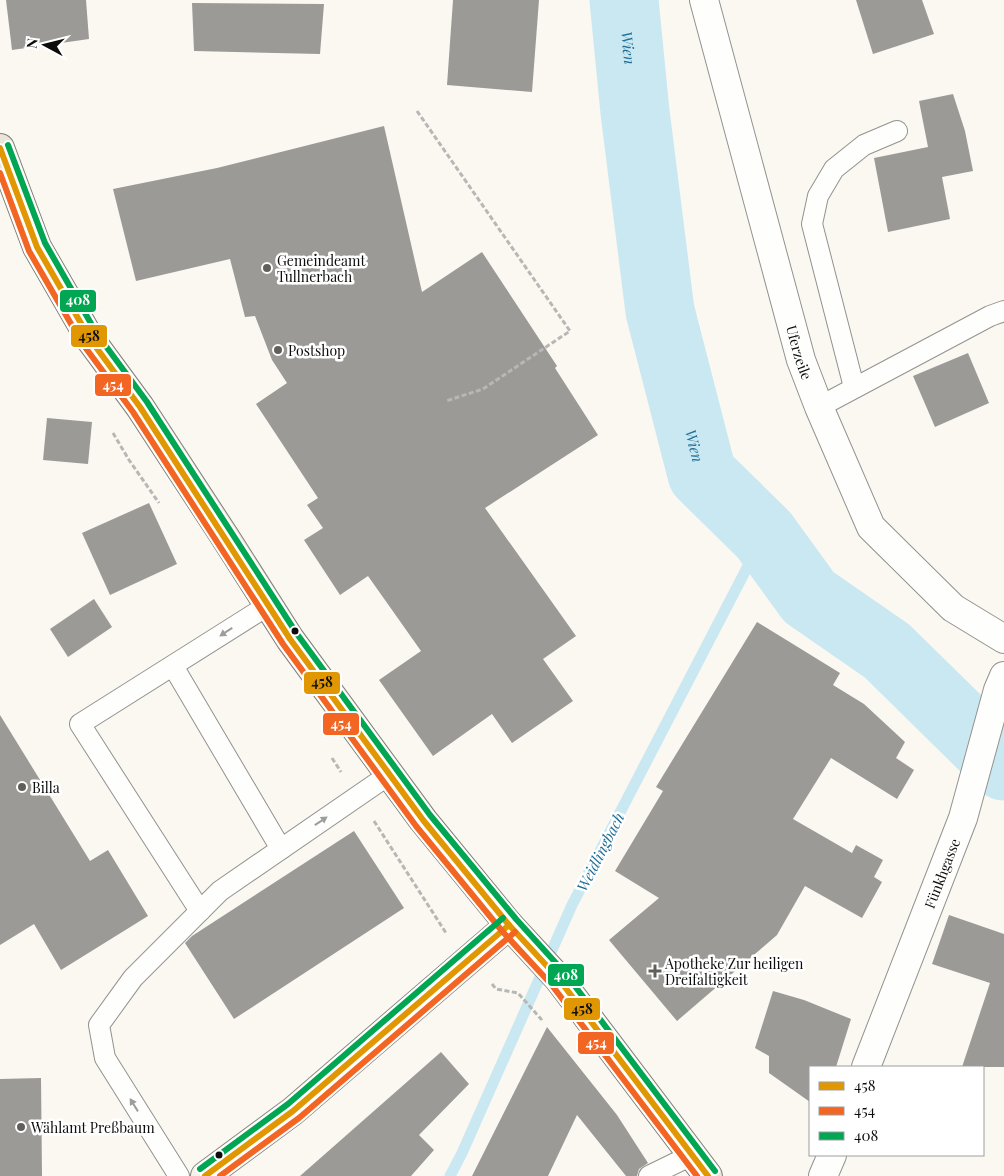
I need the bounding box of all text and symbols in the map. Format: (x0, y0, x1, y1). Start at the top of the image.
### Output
north arrow (20, 20, 70, 70)
water label: Wien (617, 30, 640, 65)
text: N (22, 37, 42, 50)
place label: Gemeindeamt Tullnerbach (277, 251, 367, 286)
marker: Gemeindeamt Tullnerbach (261, 262, 273, 274)
line badge: 408 (59, 289, 97, 313)
text: 408 (66, 290, 90, 309)
street label: Uferzeile (782, 323, 817, 382)
line badge: 458 (70, 324, 108, 348)
text: 458 (78, 326, 100, 345)
place label: Postshop (288, 341, 345, 360)
marker: Postshop (272, 344, 284, 356)
line badge: 454 (94, 373, 132, 397)
text: 454 (102, 375, 124, 394)
water label: Wien (681, 427, 708, 464)
unlabelled marker (290, 626, 300, 636)
one-way arrow (220, 627, 233, 637)
line badge: 458 (303, 671, 341, 695)
text: 458 (311, 672, 333, 691)
line badge: 454 (322, 712, 360, 736)
text: 454 (330, 714, 352, 733)
place label: Billa (32, 778, 60, 797)
marker: Billa (16, 781, 28, 793)
water label: Weidlingbach (572, 809, 628, 895)
one-way arrow (314, 816, 328, 826)
street label: Fünkhgasse (919, 835, 964, 911)
place label: Apotheke Zur heiligen Dreifaltigkeit (664, 954, 804, 989)
line badge: 408 (547, 963, 585, 987)
text: 408 (554, 965, 578, 984)
marker: Apotheke Zur heiligen Dreifaltigkeit (649, 965, 661, 977)
line badge: 458 (563, 997, 601, 1021)
text: 458 (571, 999, 593, 1018)
line badge: 454 (577, 1031, 615, 1055)
text: 454 (585, 1033, 607, 1052)
legend (809, 1066, 984, 1156)
text: 458 (854, 1075, 876, 1095)
one-way arrow (130, 1099, 139, 1112)
text: 454 (854, 1100, 875, 1120)
place label: Wählamt Preßbaum (30, 1118, 155, 1137)
marker: Wählamt Preßbaum (15, 1121, 27, 1133)
text: 408 (854, 1125, 878, 1145)
unlabelled marker (214, 1150, 224, 1160)

